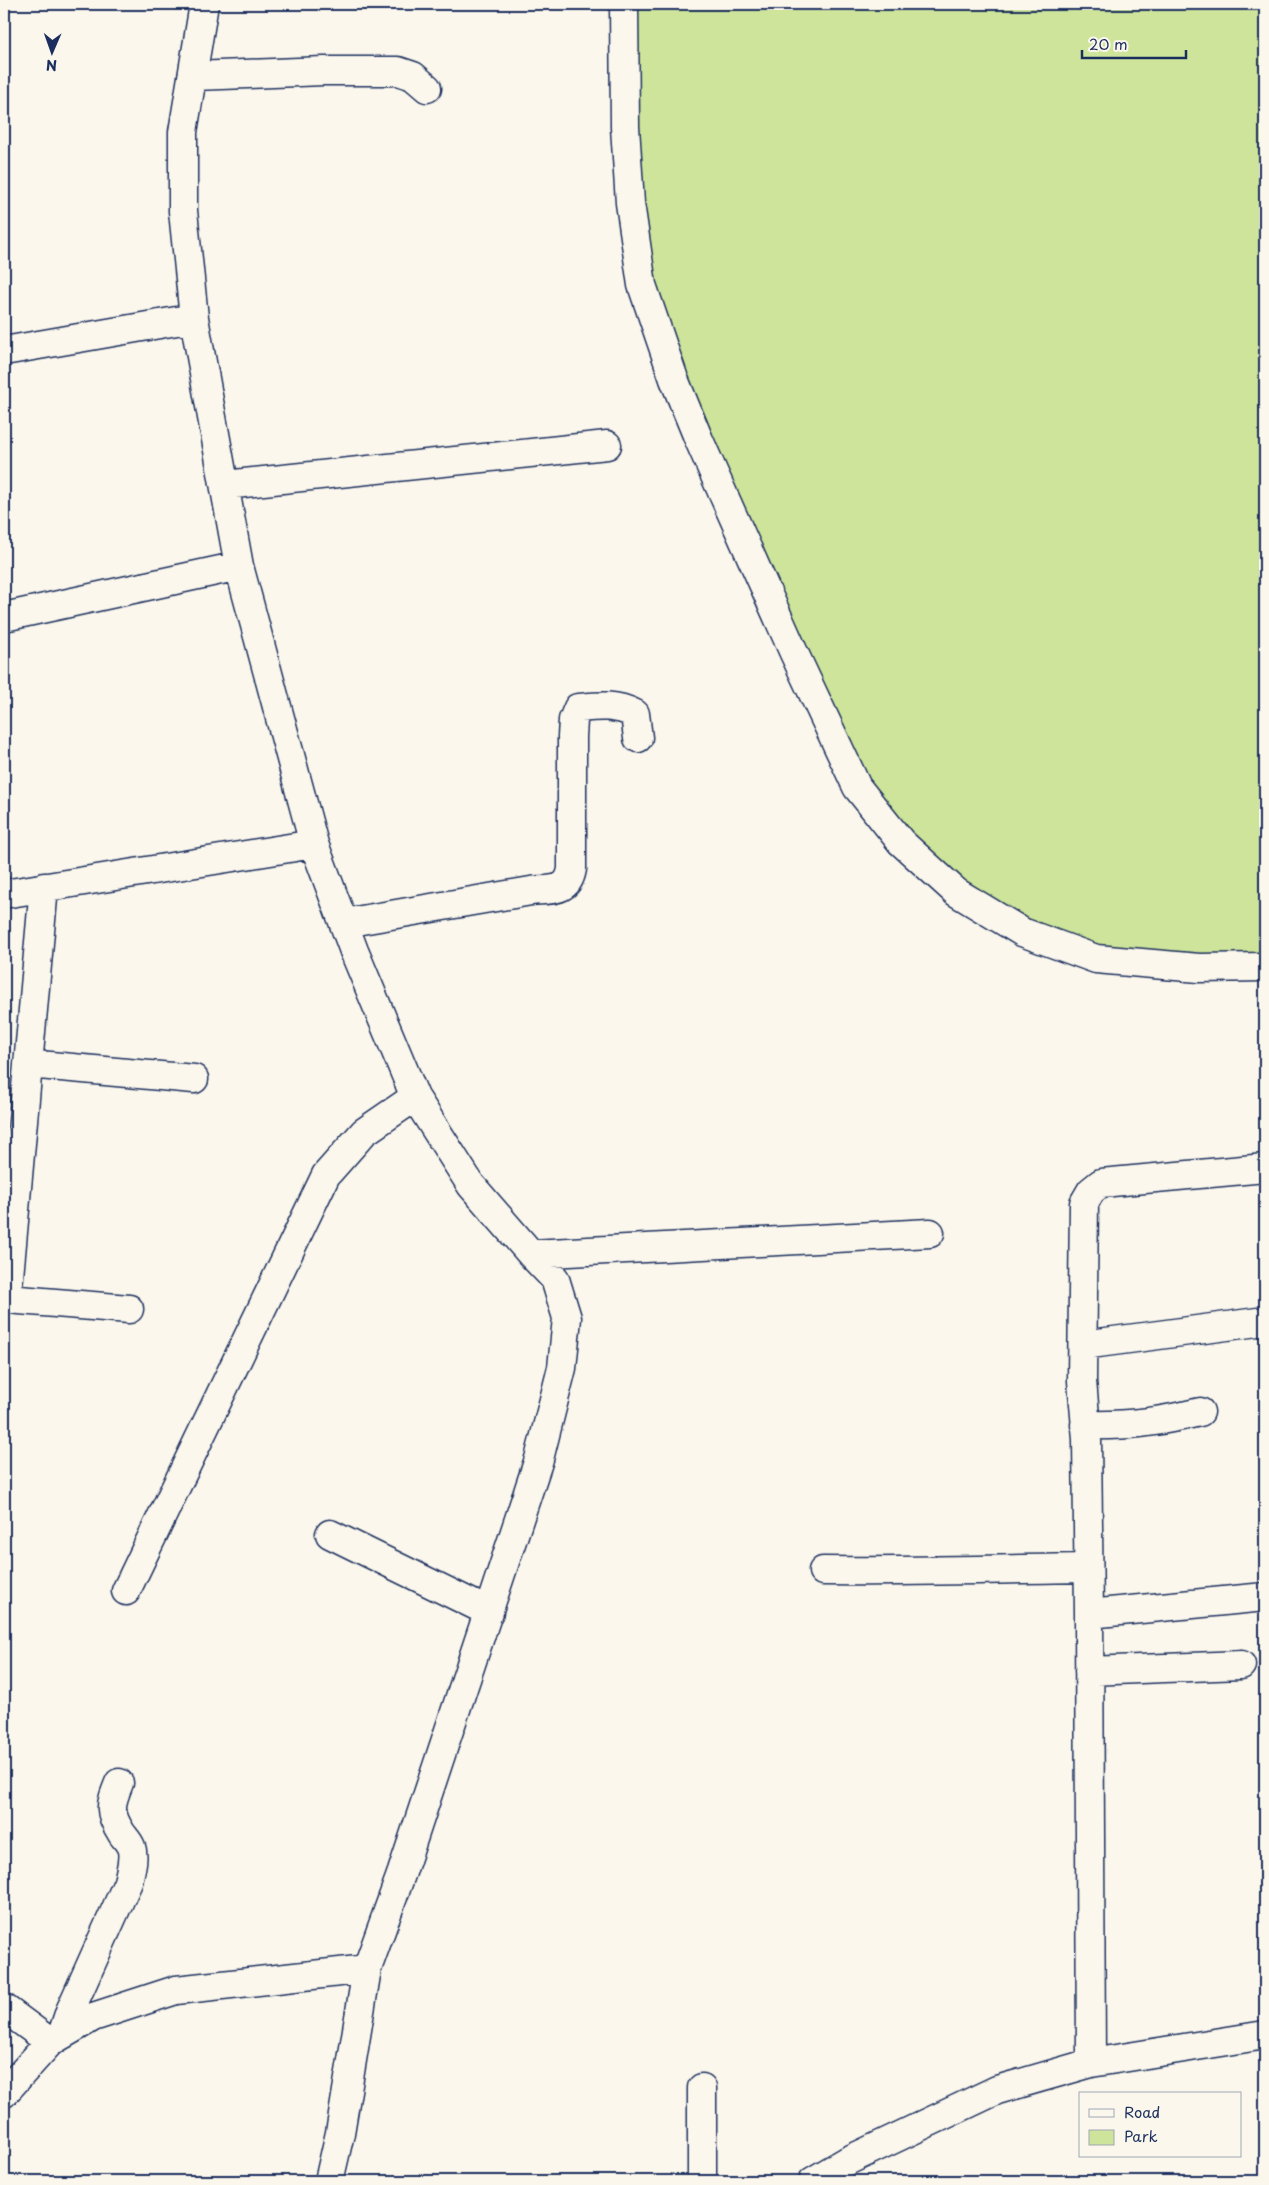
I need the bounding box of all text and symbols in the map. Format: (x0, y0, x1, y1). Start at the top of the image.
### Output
north arrow (28, 28, 78, 78)
scale bar (1082, 28, 1185, 60)
text: 20 m (1089, 32, 1128, 55)
text: N (46, 55, 57, 76)
legend (1079, 2092, 1242, 2158)
text: Road (1124, 2100, 1160, 2123)
text: Park (1124, 2124, 1158, 2147)

